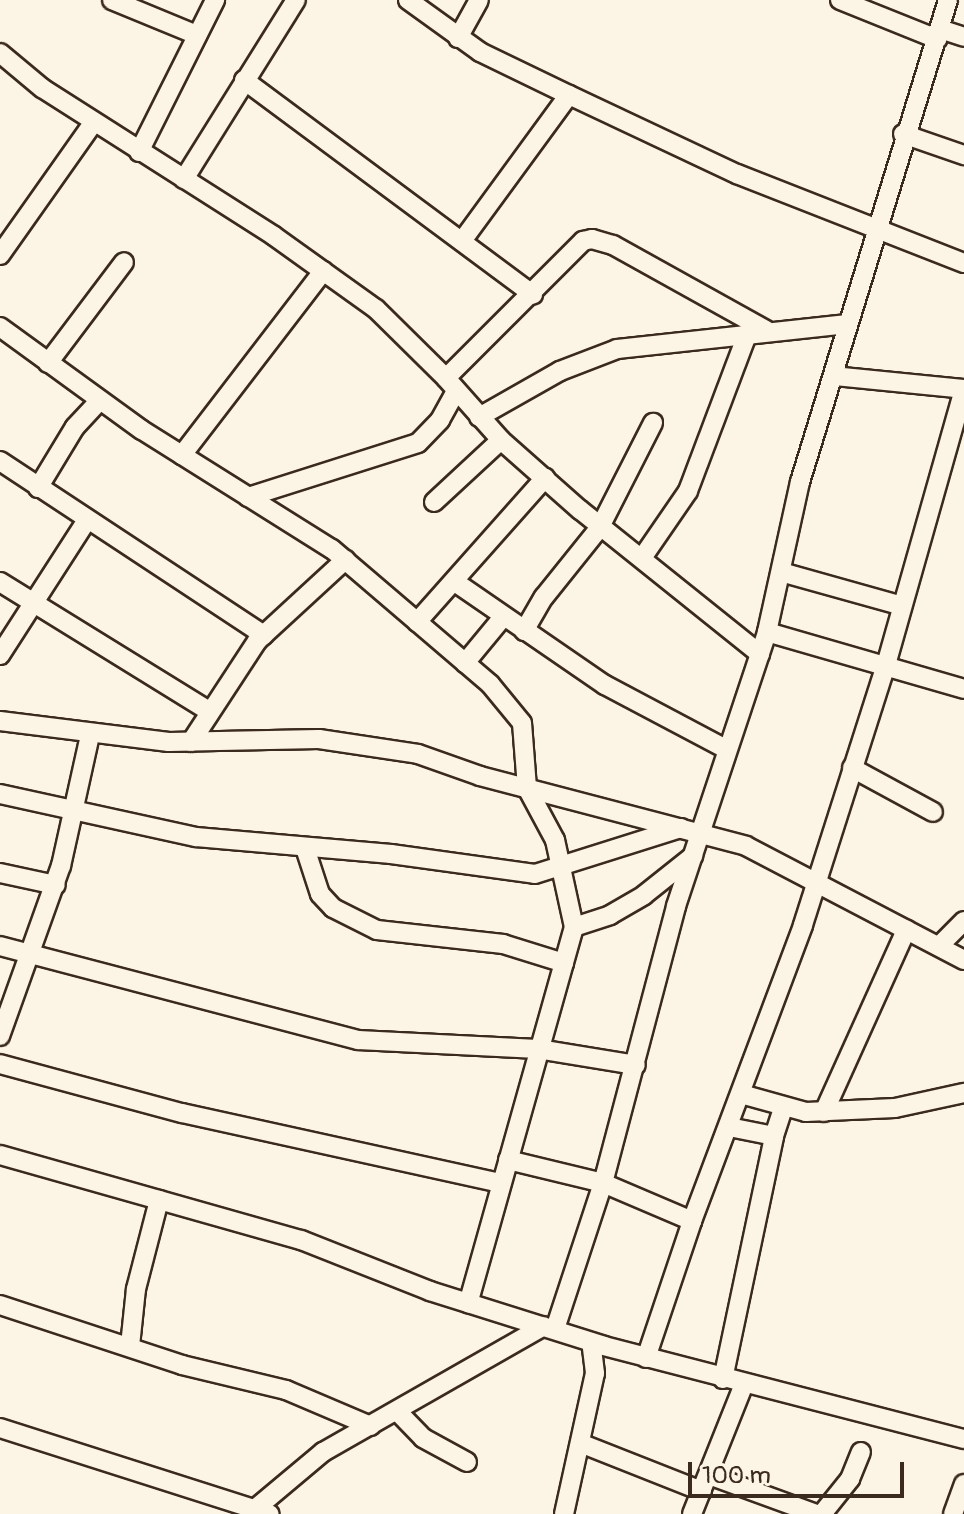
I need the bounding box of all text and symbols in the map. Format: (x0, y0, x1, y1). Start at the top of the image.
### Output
scale bar (692, 1446, 908, 1496)
text: 100 m (702, 1461, 771, 1490)

